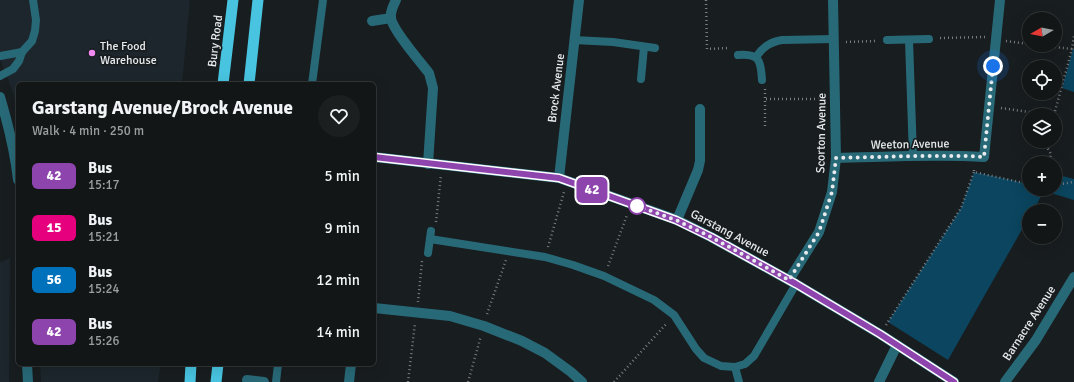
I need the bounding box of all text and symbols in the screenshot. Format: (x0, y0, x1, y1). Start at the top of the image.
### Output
north arrow (1022, 12, 1062, 52)
map controls (1022, 12, 1062, 244)
street label: Bury Road (205, 14, 226, 68)
place label: The Food Warehouse (100, 39, 157, 68)
marker: The Food Warehouse (87, 48, 97, 58)
street label: Brock Avenue (545, 53, 568, 123)
your location (983, 56, 1003, 76)
button: locate (1022, 60, 1062, 100)
street label: Scorton Avenue (813, 93, 830, 173)
button: heart (318, 95, 360, 137)
text: Garstang Avenue/Brock Avenue (32, 96, 293, 120)
button: layers (1022, 108, 1062, 148)
text: Walk · 4 min · 250 m (32, 123, 144, 139)
street label: Weeton Avenue (870, 136, 950, 153)
button: + (1022, 156, 1062, 196)
text: Bus (88, 159, 112, 177)
text: 42 (46, 167, 62, 184)
text: 5 min (324, 167, 360, 185)
text: 15:17 (88, 177, 120, 193)
line badge: 42 (574, 177, 610, 203)
text: 42 (584, 181, 600, 198)
unlabelled marker (628, 197, 646, 215)
button: − (1022, 204, 1062, 244)
street label: Garstang Avenue (688, 206, 772, 260)
text: Bus (88, 211, 112, 229)
text: 15 (46, 219, 62, 236)
text: 9 min (324, 219, 360, 237)
text: 15:21 (88, 229, 120, 245)
text: Bus (88, 263, 112, 281)
text: 56 (46, 271, 62, 288)
text: 12 min (316, 271, 360, 289)
text: 15:24 (88, 281, 120, 297)
street label: Barnacre Avenue (1000, 283, 1059, 364)
text: Bus (88, 315, 112, 333)
text: 42 (46, 323, 62, 340)
text: 14 min (316, 323, 360, 341)
text: 15:26 (88, 333, 120, 349)

